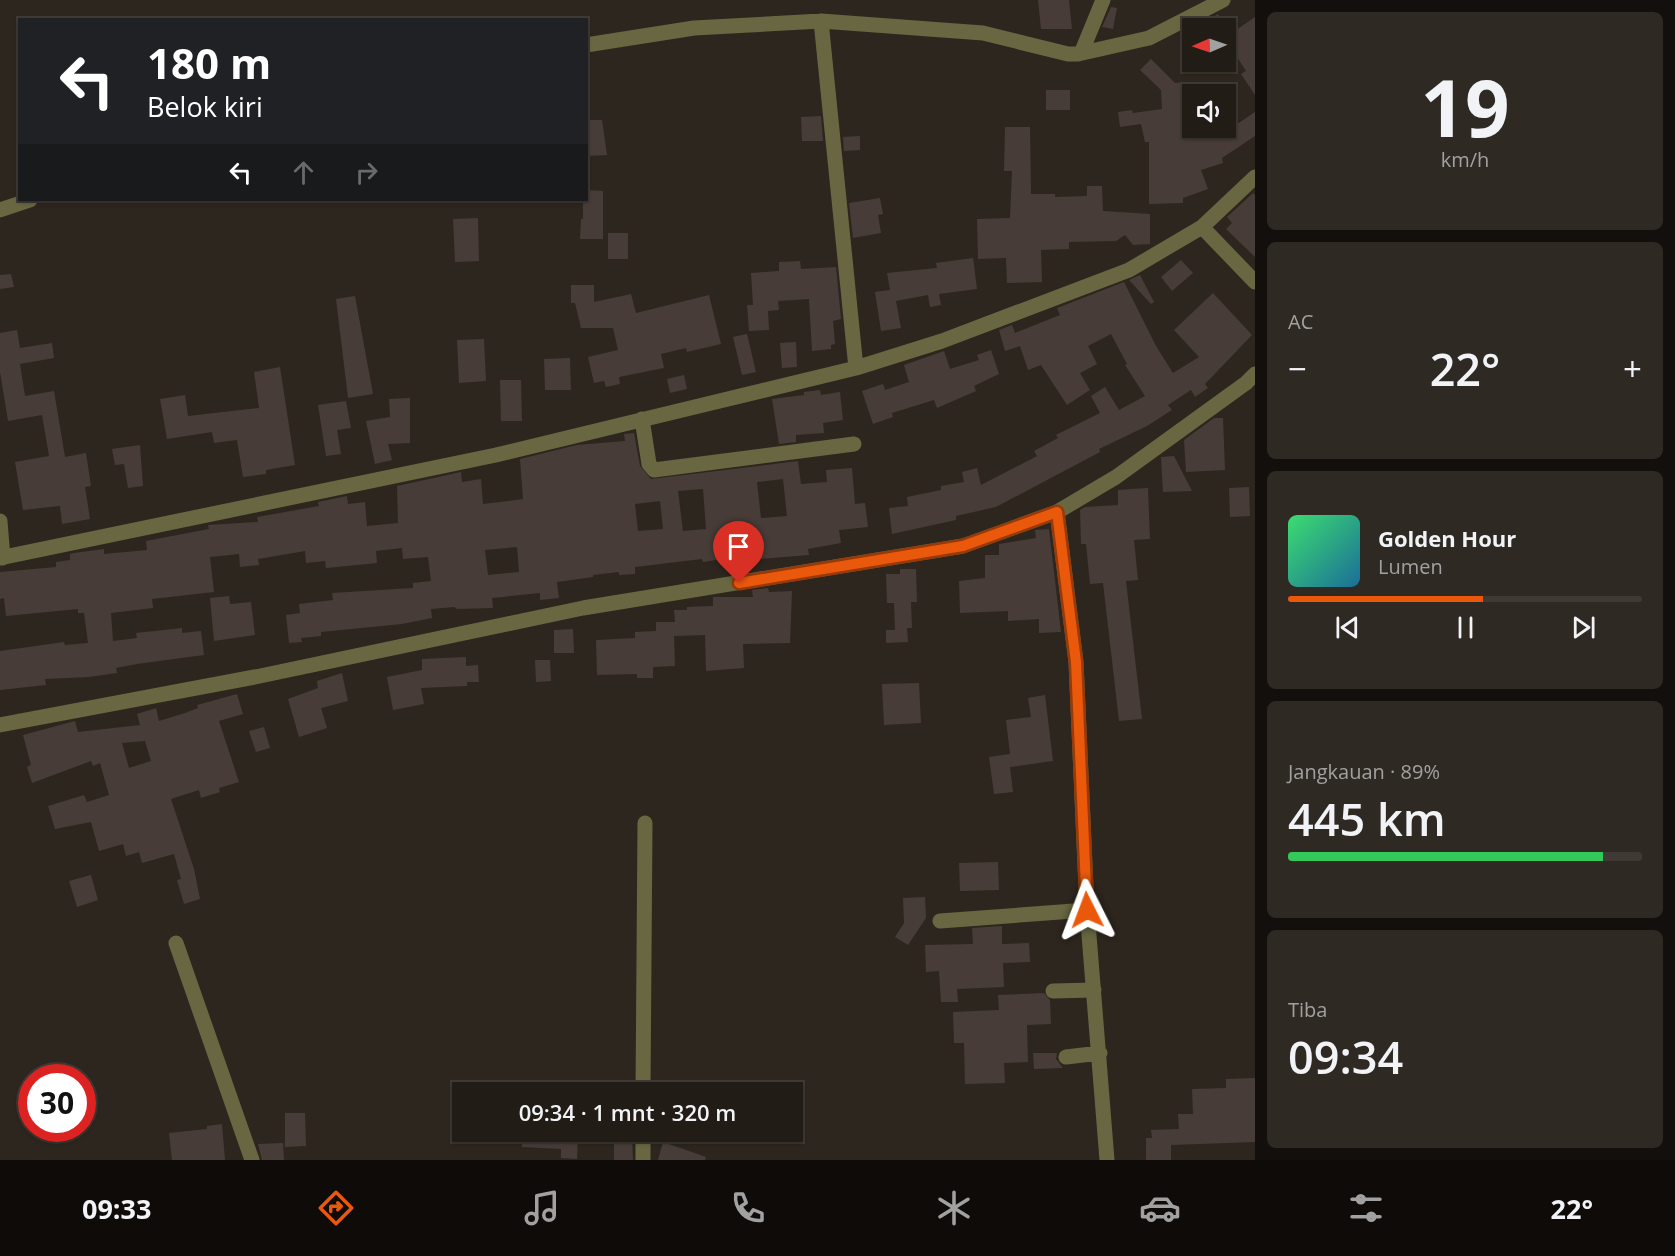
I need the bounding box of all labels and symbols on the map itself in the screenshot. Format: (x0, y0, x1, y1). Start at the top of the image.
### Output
north arrow (1182, 18, 1236, 72)
pin (713, 521, 764, 583)
position arrow (1055, 878, 1119, 942)
speed limit sign: 30 (18, 1064, 96, 1142)

